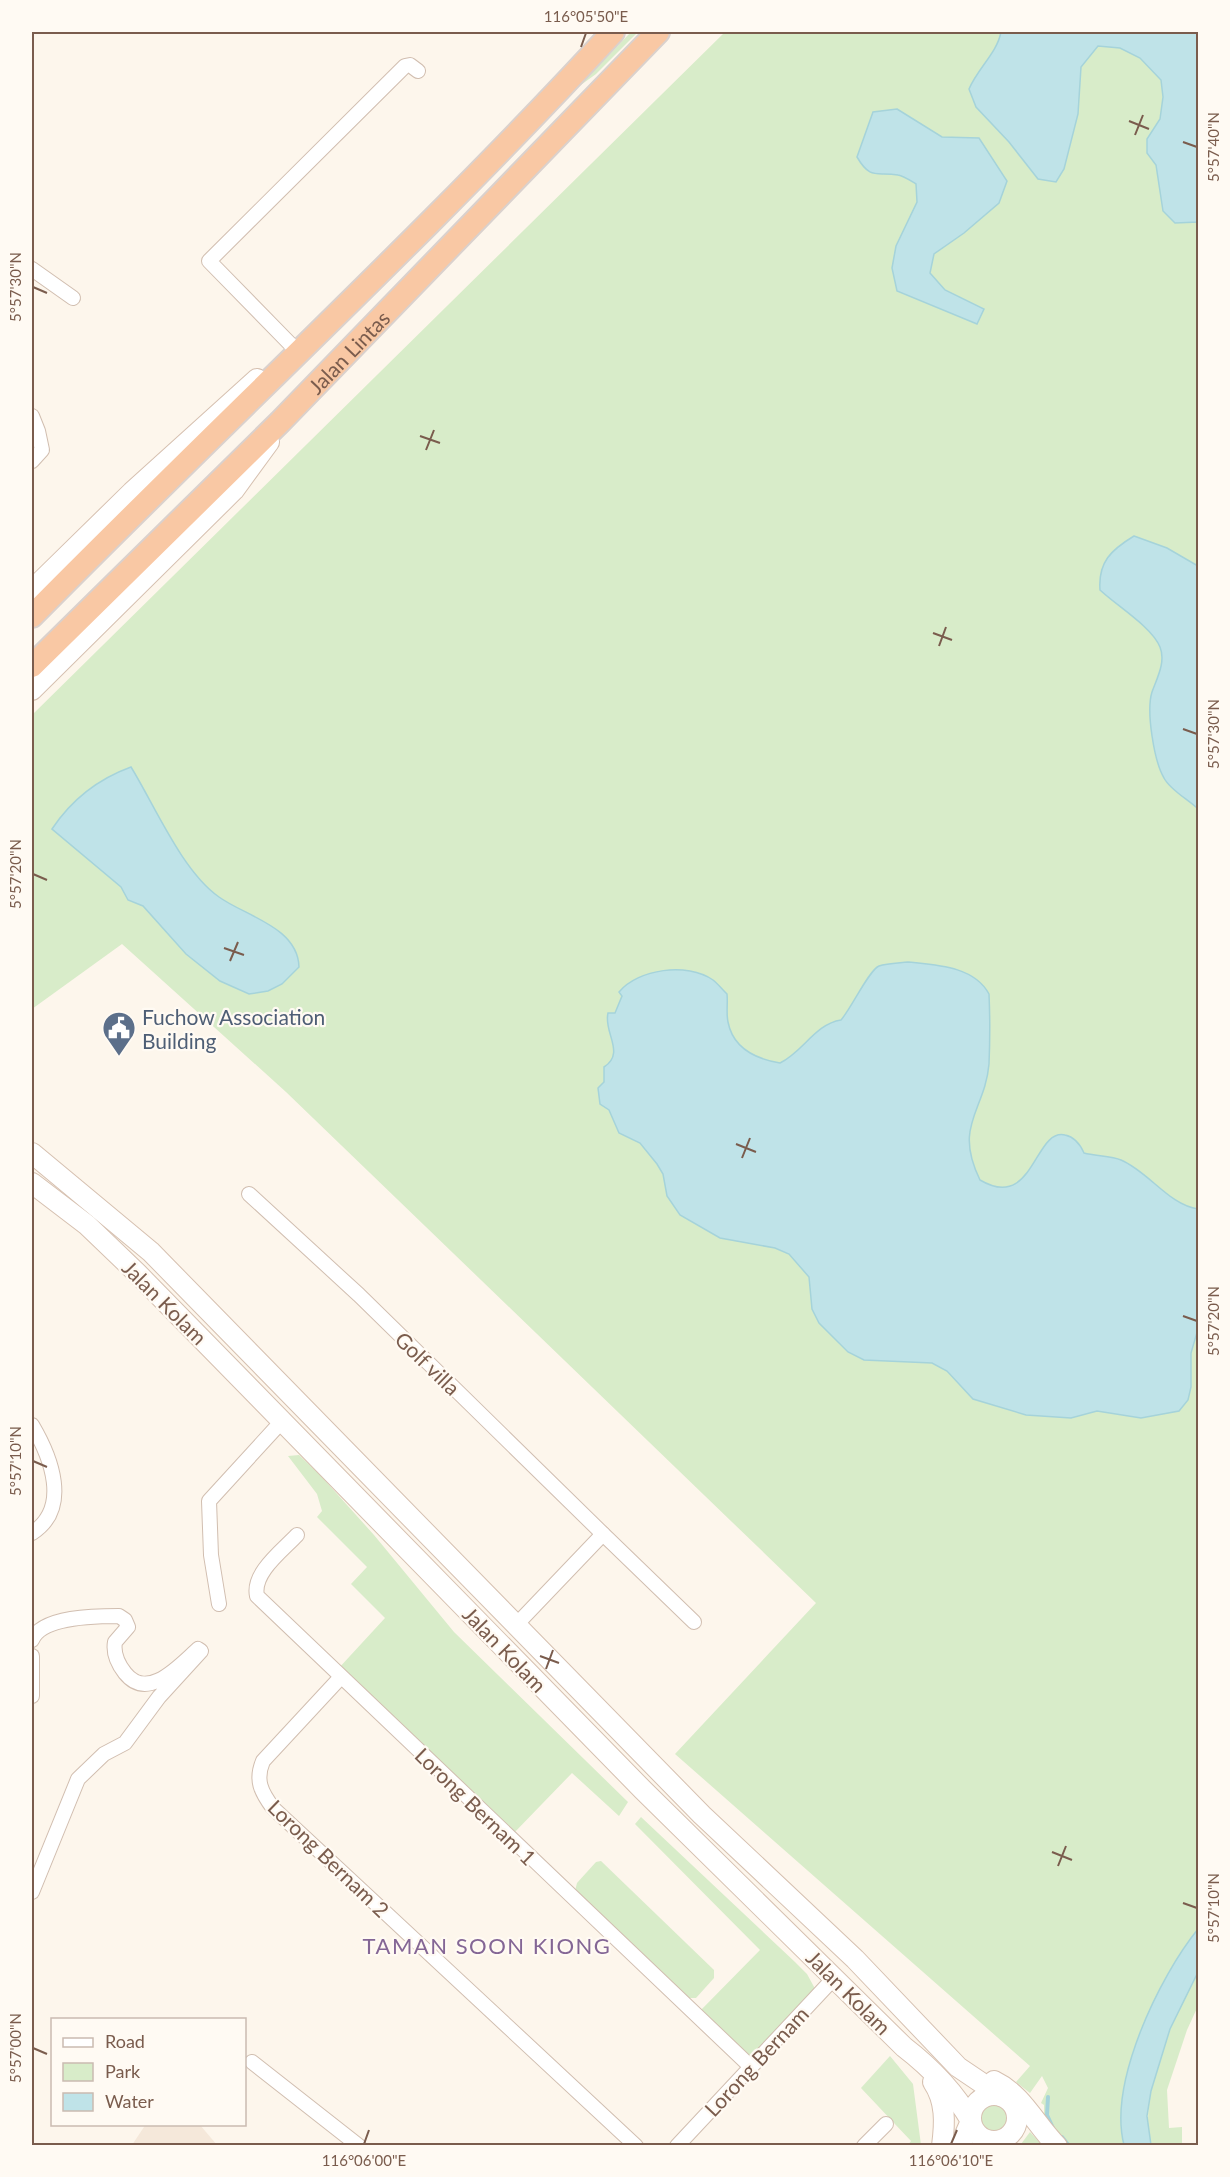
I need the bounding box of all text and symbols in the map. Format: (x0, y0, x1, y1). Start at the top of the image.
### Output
text: 116°05'50"E (544, 7, 628, 25)
text: 5°57'40"N (1204, 112, 1222, 182)
text: 5°57'30"N (6, 252, 24, 322)
street label: Jalan Lintas (302, 305, 394, 398)
text: 5°57'30"N (1204, 699, 1222, 769)
text: 5°57'20"N (6, 839, 24, 909)
place label: Fuchow Association Building (142, 1004, 325, 1053)
public building icon: Fuchow Association Building (101, 1010, 137, 1057)
street label: Jalan Kolam (118, 1255, 212, 1349)
text: 5°57'20"N (1204, 1286, 1222, 1356)
street label: Golf villa (390, 1326, 466, 1400)
text: 5°57'10"N (6, 1426, 24, 1496)
street label: Jalan Kolam (458, 1601, 552, 1697)
street label: Lorong Bernam 1 (410, 1742, 542, 1870)
street label: Lorong Bernam 2 (263, 1794, 395, 1922)
text: 5°57'10"N (1204, 1873, 1222, 1943)
district label: TAMAN SOON KIONG (363, 1932, 611, 1959)
street label: Jalan Kolam (802, 1945, 896, 2039)
street label: Lorong Bernam (699, 2001, 813, 2121)
text: 5°57'00"N (6, 2013, 24, 2083)
legend (51, 2018, 246, 2126)
text: Road (105, 2030, 145, 2052)
text: Park (105, 2060, 141, 2082)
text: Water (105, 2090, 154, 2112)
text: 116°06'00"E (322, 2151, 406, 2169)
text: 116°06'10"E (909, 2151, 993, 2169)

